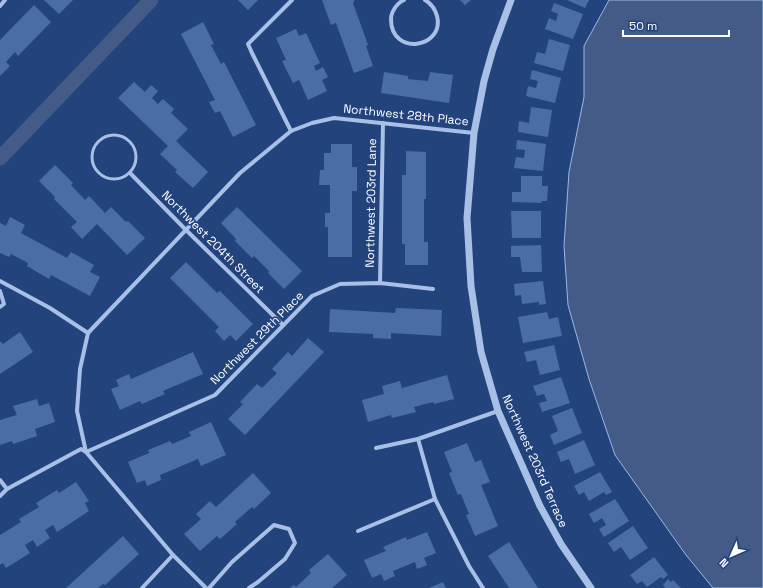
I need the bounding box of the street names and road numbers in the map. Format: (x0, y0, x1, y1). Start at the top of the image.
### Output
street label: Northwest 28th Place (343, 100, 469, 130)
street label: Northwest 203rd Lane (362, 138, 380, 268)
street label: Northwest 204th Street (158, 187, 268, 297)
street label: Northwest 29th Place (207, 288, 307, 388)
street label: Northwest 203rd Terrace (498, 392, 572, 530)

